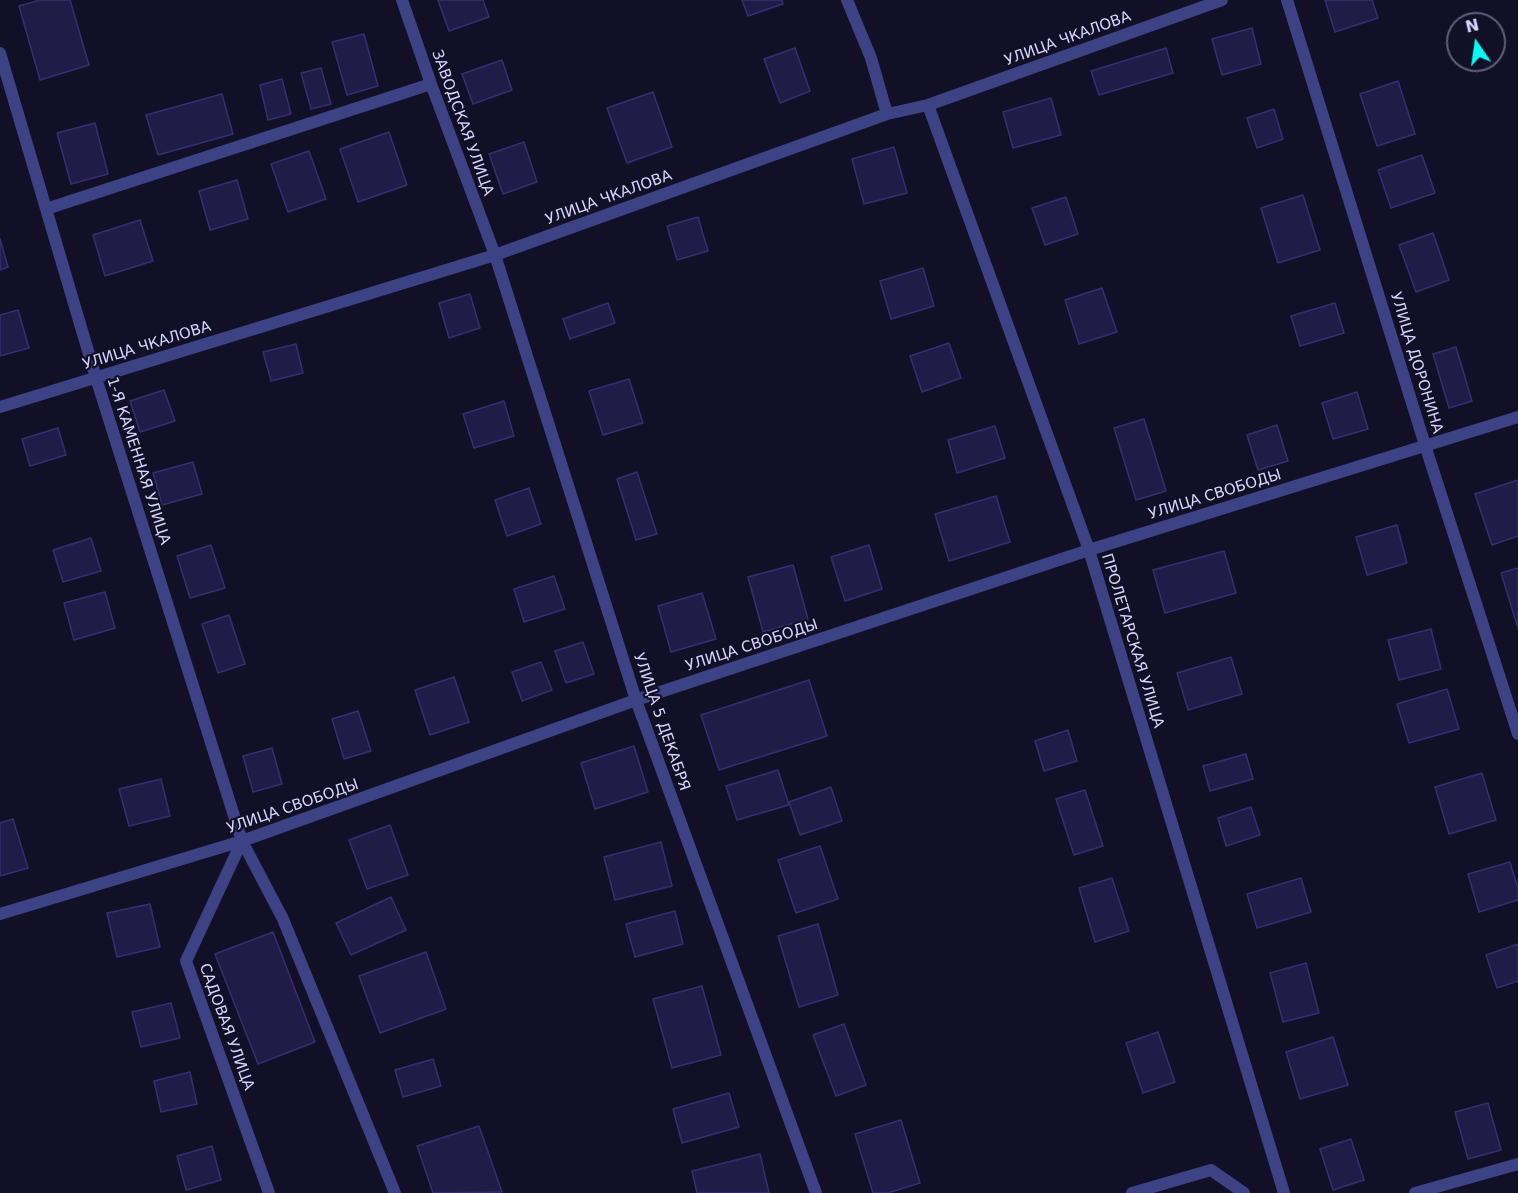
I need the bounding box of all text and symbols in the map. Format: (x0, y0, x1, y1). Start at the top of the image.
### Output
street label: УЛИЦА ЧКАЛОВА (1002, 8, 1134, 70)
north arrow (1446, 12, 1506, 72)
text: N (1464, 15, 1481, 37)
street label: ЗАВОДСКАЯ УЛИЦА (427, 48, 497, 198)
street label: УЛИЦА ЧКАЛОВА (543, 167, 675, 229)
street label: УЛИЦА ДОРОНИНА (1386, 290, 1446, 436)
street label: УЛИЦА ЧКАЛОВА (81, 318, 213, 374)
street label: 1-Я КАМЕННАЯ УЛИЦА (102, 375, 174, 547)
street label: УЛИЦА СВОБОДЫ (1146, 466, 1284, 524)
street label: ПРОЛЕТАРСКАЯ УЛИЦА (1097, 552, 1167, 730)
street label: УЛИЦА СВОБОДЫ (684, 616, 820, 676)
street label: УЛИЦА 5 ДЕКАБРЯ (629, 651, 693, 793)
street label: УЛИЦА СВОБОДЫ (225, 776, 361, 838)
street label: САДОВАЯ УЛИЦА (195, 961, 257, 1093)

